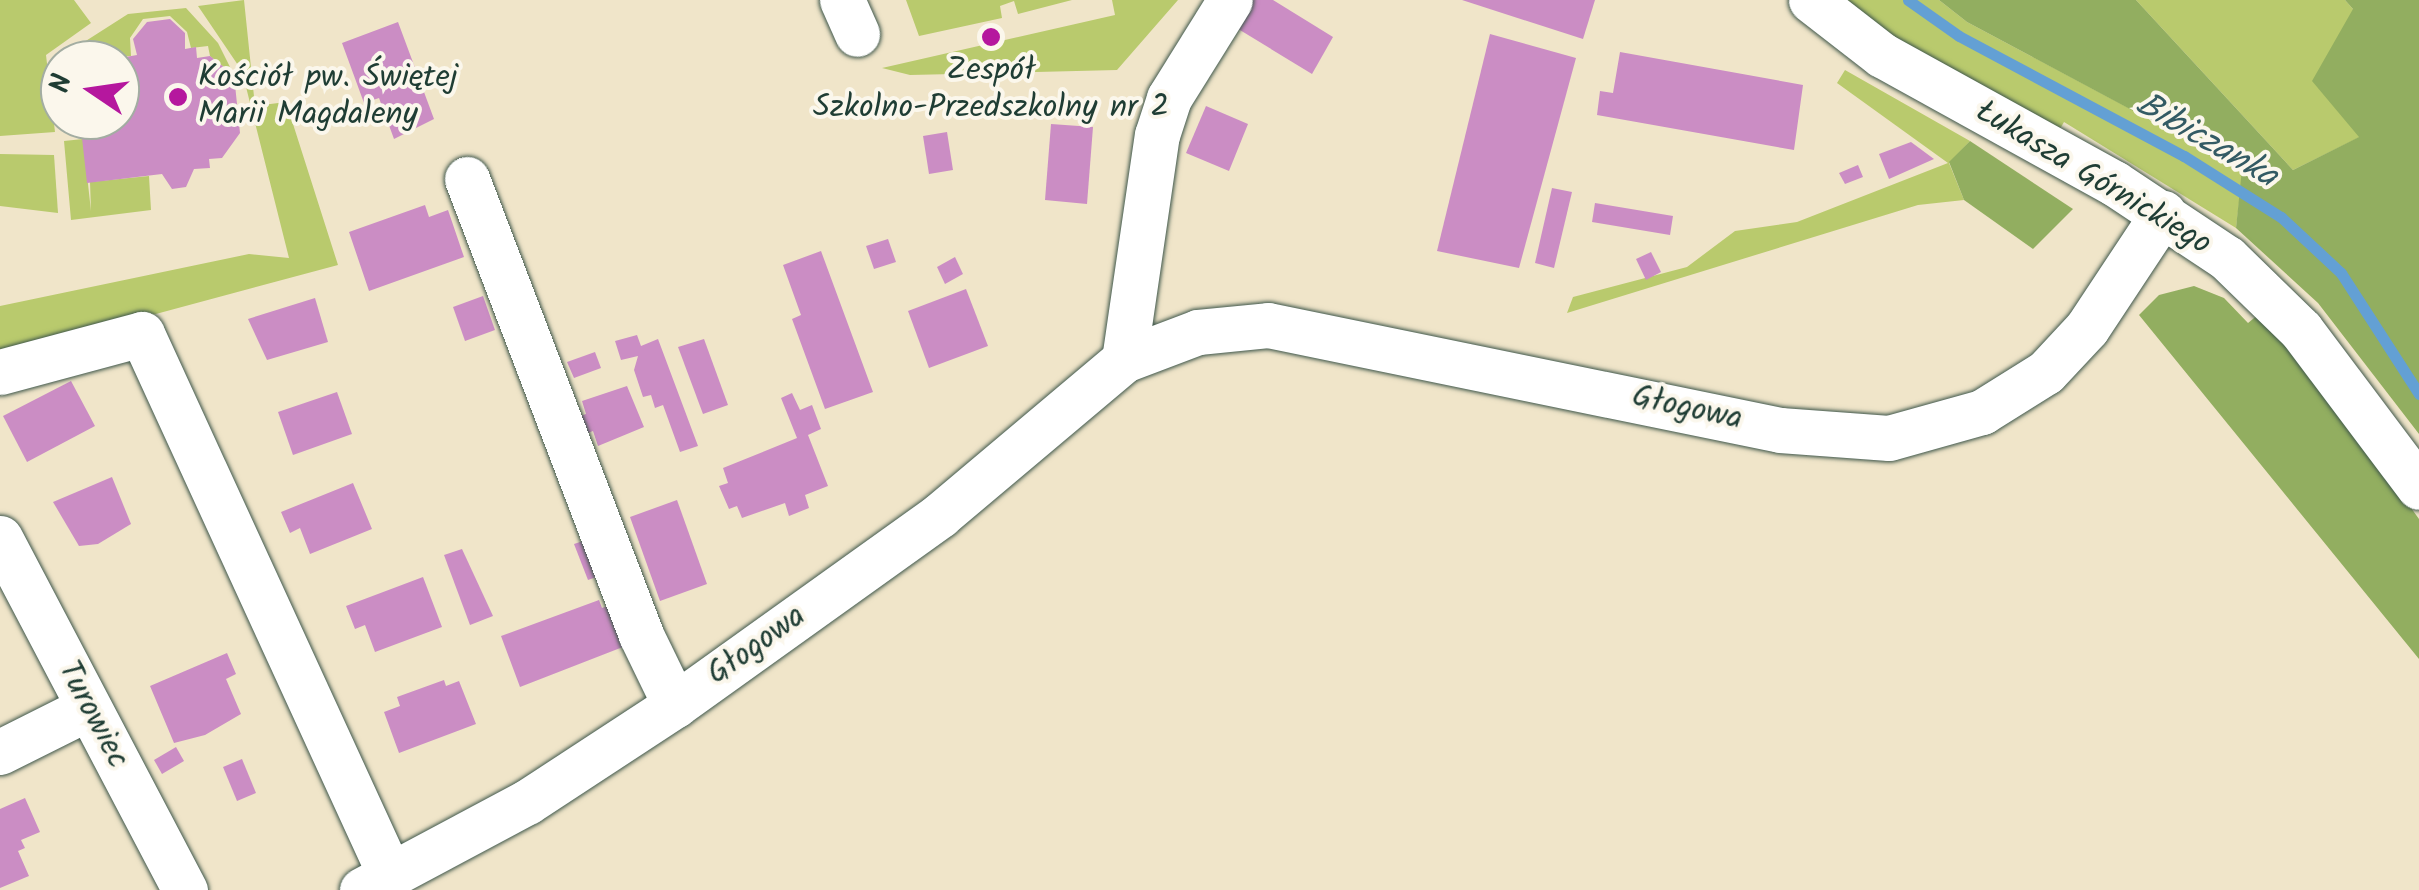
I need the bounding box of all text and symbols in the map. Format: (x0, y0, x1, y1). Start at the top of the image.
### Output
marker: Zespół Szkolno-Przedszkolny nr 2 (980, 26, 1002, 48)
north arrow (40, 40, 140, 140)
place label: Zespół Szkolno-Przedszkolny nr 2 (813, 53, 1169, 128)
place label: Kościół pw. Świętej Marii Magdaleny (198, 60, 458, 135)
text: N (38, 70, 86, 97)
water label: Bibiczanka (2128, 84, 2284, 198)
marker: Kościół pw. Świętej Marii Magdaleny (167, 86, 189, 108)
street label: Łukasza Górnickiego (1968, 94, 2218, 264)
street label: Głogowa (1628, 379, 1746, 439)
street label: Głogowa (700, 598, 814, 694)
street label: Turowiec (48, 655, 136, 775)

